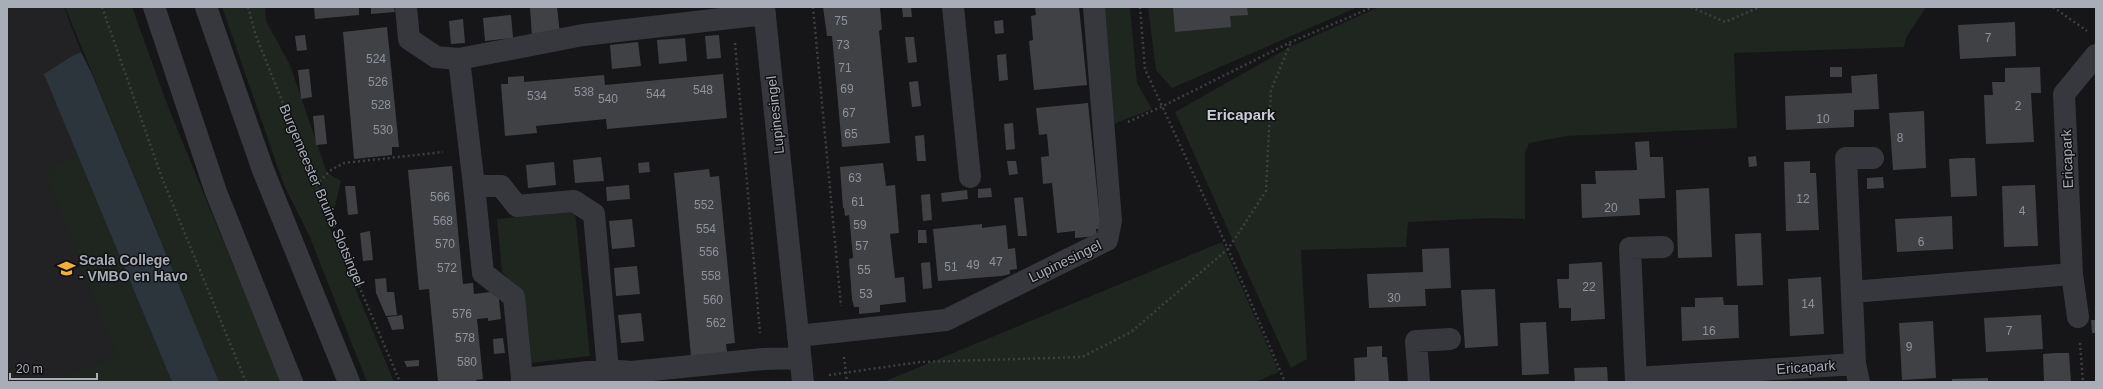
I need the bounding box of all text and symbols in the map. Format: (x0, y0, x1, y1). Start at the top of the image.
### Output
house number: 75 (834, 14, 848, 28)
house number: 7 (1985, 31, 1992, 45)
house number: 73 (836, 38, 850, 52)
house number: 524 (366, 52, 386, 66)
house number: 71 (838, 61, 852, 75)
house number: 526 (368, 75, 388, 89)
street label: Lupinesingel (763, 75, 787, 155)
house number: 69 (840, 82, 854, 96)
house number: 548 (693, 83, 713, 97)
house number: 538 (574, 85, 594, 99)
house number: 544 (646, 87, 666, 101)
house number: 534 (527, 89, 547, 103)
house number: 540 (598, 92, 618, 106)
house number: 528 (371, 98, 391, 112)
house number: 2 (2015, 99, 2022, 113)
street label: Burgemeester Bruins Slotsingel (276, 102, 368, 288)
house number: 67 (842, 106, 856, 120)
district label: Ericapark (1207, 106, 1276, 123)
house number: 10 (1816, 112, 1830, 126)
house number: 530 (373, 123, 393, 137)
house number: 65 (844, 127, 858, 141)
street label: Ericapark (2058, 128, 2076, 189)
house number: 8 (1897, 131, 1904, 145)
house number: 63 (848, 171, 862, 185)
house number: 566 (430, 190, 450, 204)
house number: 12 (1796, 192, 1810, 206)
house number: 61 (851, 195, 865, 209)
house number: 552 (694, 198, 714, 212)
house number: 20 (1604, 201, 1618, 215)
house number: 4 (2019, 204, 2026, 218)
house number: 568 (433, 214, 453, 228)
house number: 59 (853, 218, 867, 232)
house number: 554 (696, 222, 716, 236)
house number: 6 (1918, 235, 1925, 249)
house number: 570 (435, 237, 455, 251)
street label: Lupinesingel (1026, 237, 1104, 285)
house number: 57 (855, 239, 869, 253)
house number: 556 (699, 245, 719, 259)
place label: Scala College - VMBO en Havo (79, 252, 188, 284)
house number: 47 (989, 255, 1003, 269)
school or university icon: Scala College - VMBO en Havo (56, 258, 76, 278)
house number: 49 (966, 258, 980, 272)
house number: 51 (944, 260, 958, 274)
house number: 572 (437, 261, 457, 275)
house number: 55 (857, 263, 871, 277)
house number: 558 (701, 269, 721, 283)
house number: 22 (1582, 280, 1596, 294)
house number: 53 (859, 287, 873, 301)
house number: 30 (1387, 291, 1401, 305)
house number: 560 (703, 293, 723, 307)
house number: 14 (1801, 297, 1815, 311)
house number: 576 (452, 307, 472, 321)
house number: 562 (706, 316, 726, 330)
house number: 16 (1702, 324, 1716, 338)
house number: 7 (2006, 324, 2013, 338)
house number: 578 (455, 331, 475, 345)
house number: 9 (1906, 340, 1913, 354)
scale bar (10, 355, 97, 381)
house number: 580 (457, 355, 477, 369)
street label: Ericapark (1776, 357, 1837, 377)
text: 20 m (16, 362, 43, 376)

